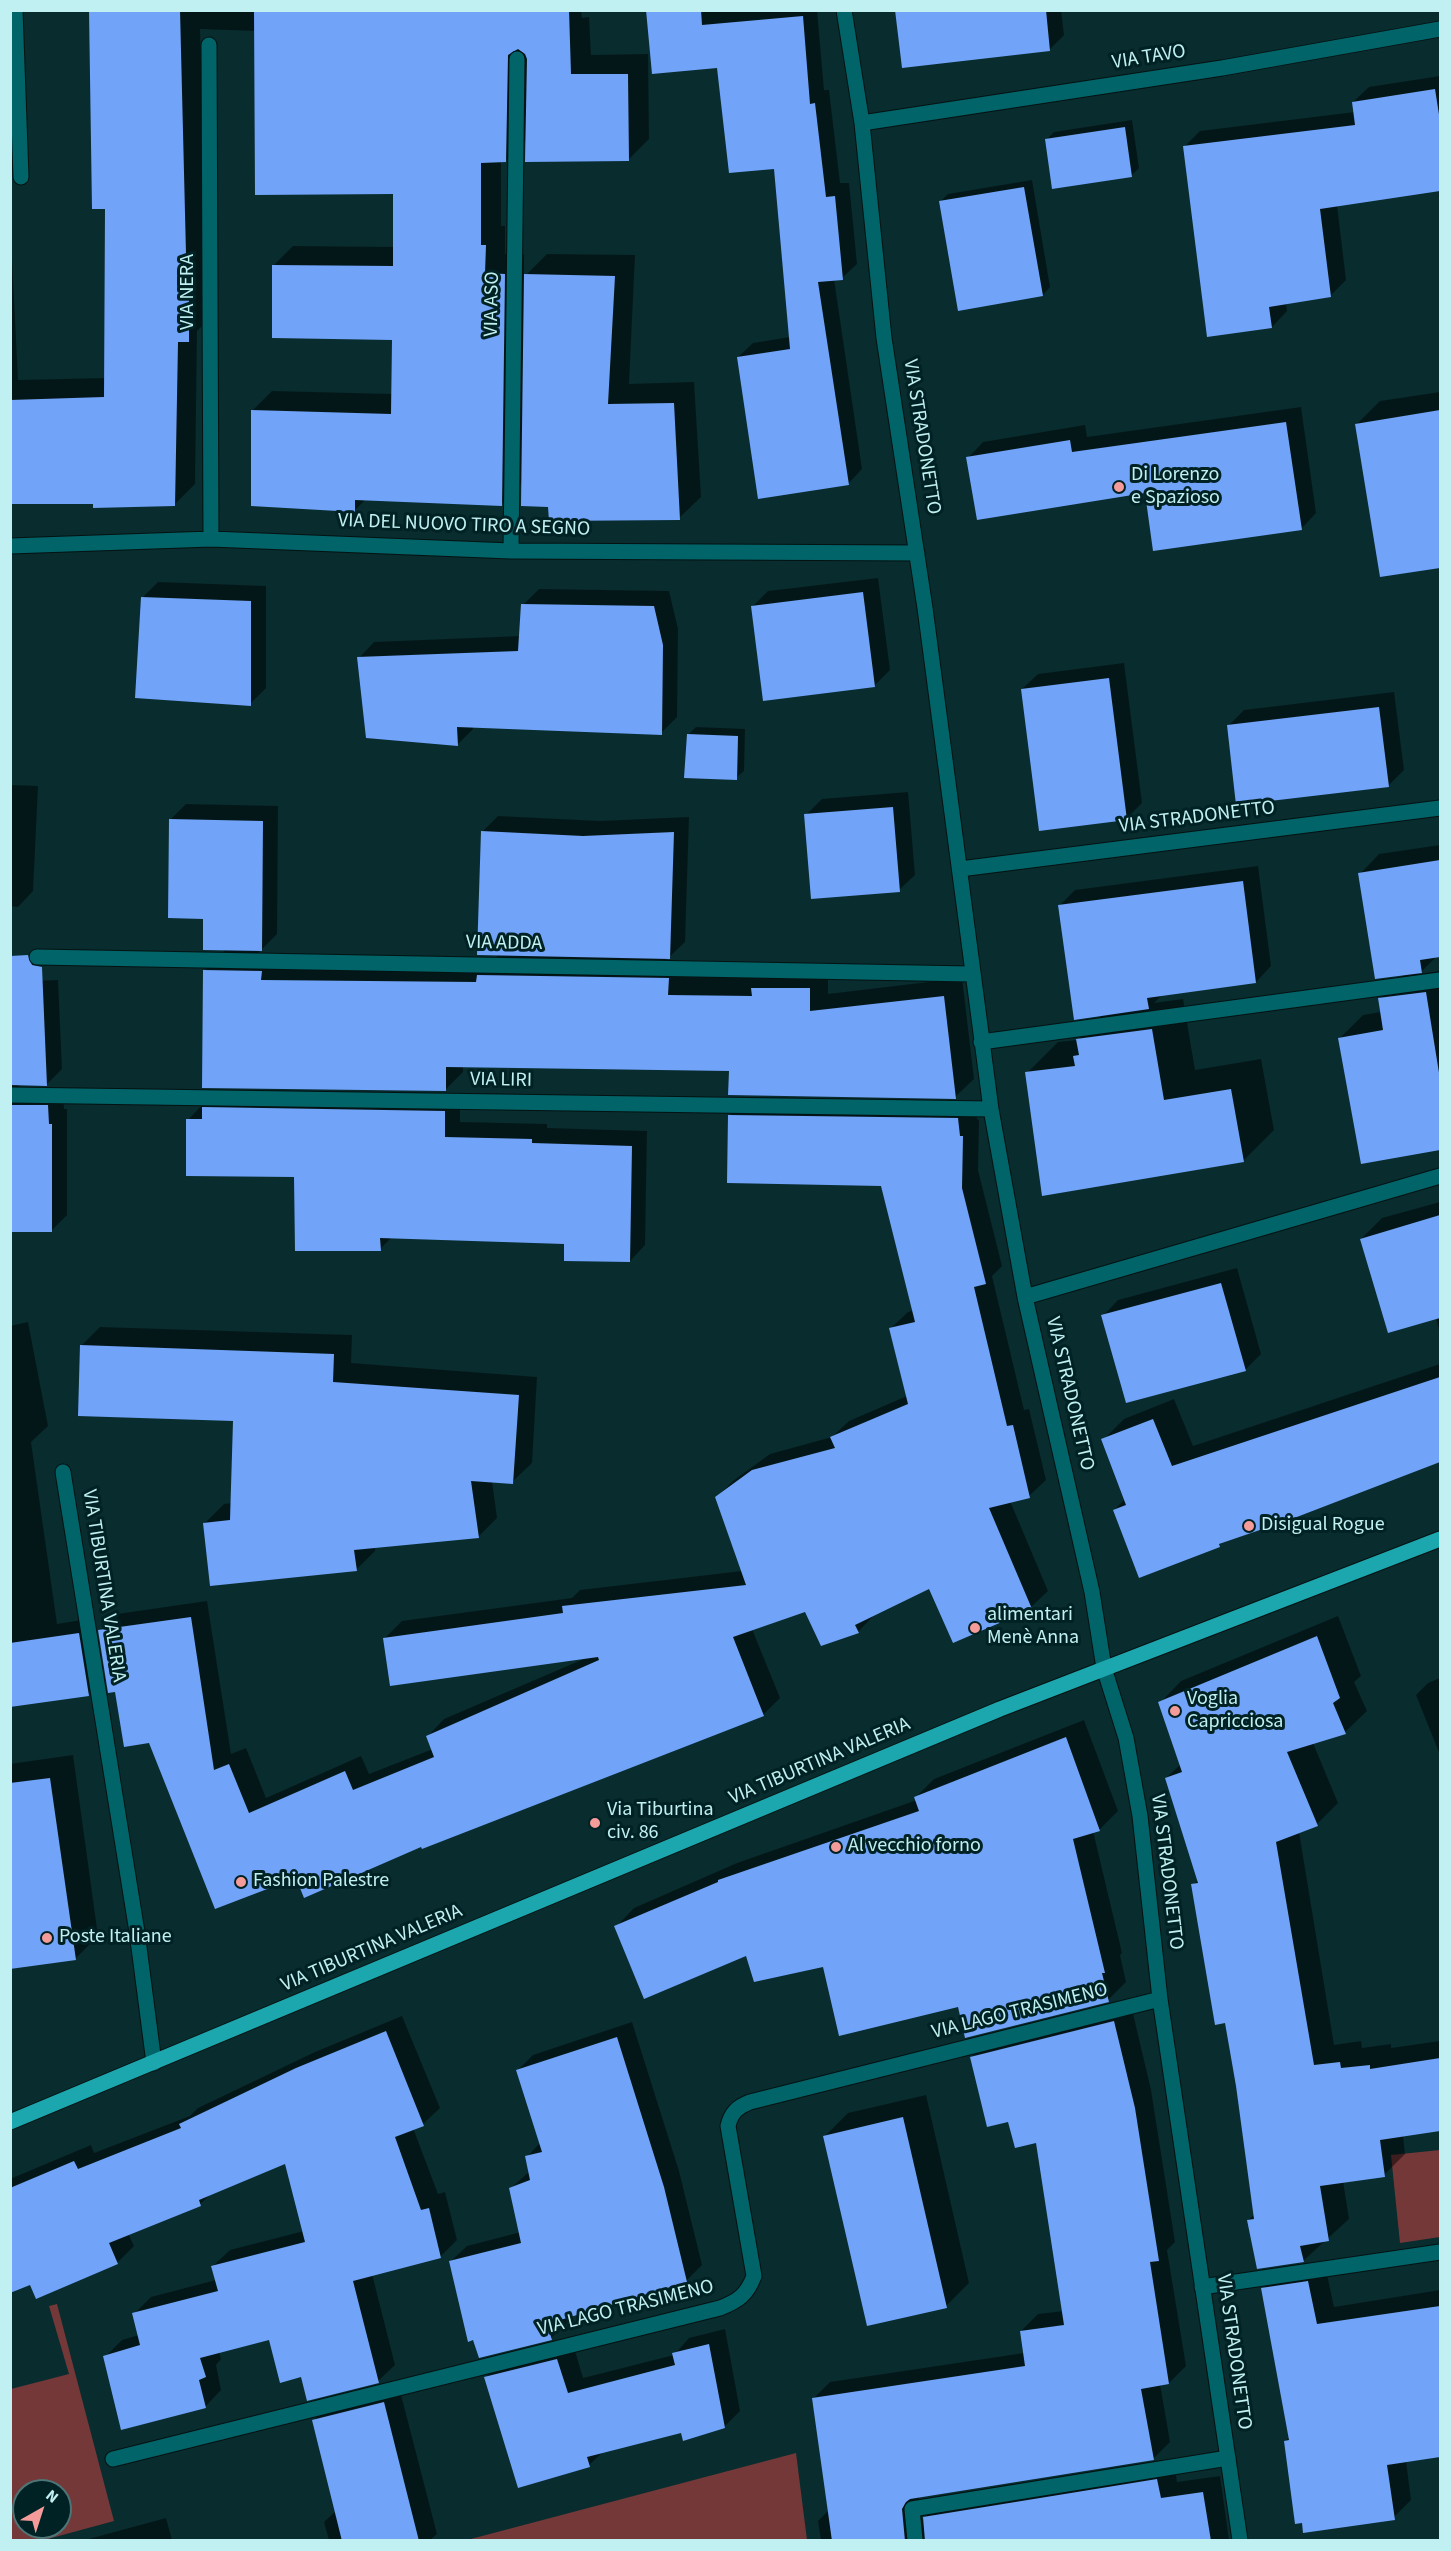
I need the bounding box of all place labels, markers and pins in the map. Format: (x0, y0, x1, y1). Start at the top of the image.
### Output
place label: Di Lorenzo e Spazioso (1131, 464, 1220, 511)
marker: Di Lorenzo e Spazioso (1112, 480, 1126, 494)
place label: Disigual Rogue (1261, 1514, 1385, 1538)
marker: Disigual Rogue (1242, 1519, 1256, 1533)
place label: alimentari Menè Anna (987, 1604, 1079, 1651)
marker: alimentari Menè Anna (968, 1621, 982, 1635)
place label: Voglia Capricciosa (1187, 1688, 1283, 1735)
marker: Voglia Capricciosa (1168, 1704, 1182, 1718)
place label: Via Tiburtina civ. 86 (607, 1799, 714, 1846)
marker: Via Tiburtina civ. 86 (588, 1816, 602, 1830)
place label: Al vecchio forno (848, 1835, 981, 1859)
marker: Al vecchio forno (829, 1840, 843, 1854)
place label: Fashion Palestre (253, 1870, 389, 1894)
marker: Fashion Palestre (234, 1875, 248, 1889)
place label: Poste Italiane (59, 1926, 172, 1950)
marker: Poste Italiane (40, 1931, 54, 1945)

